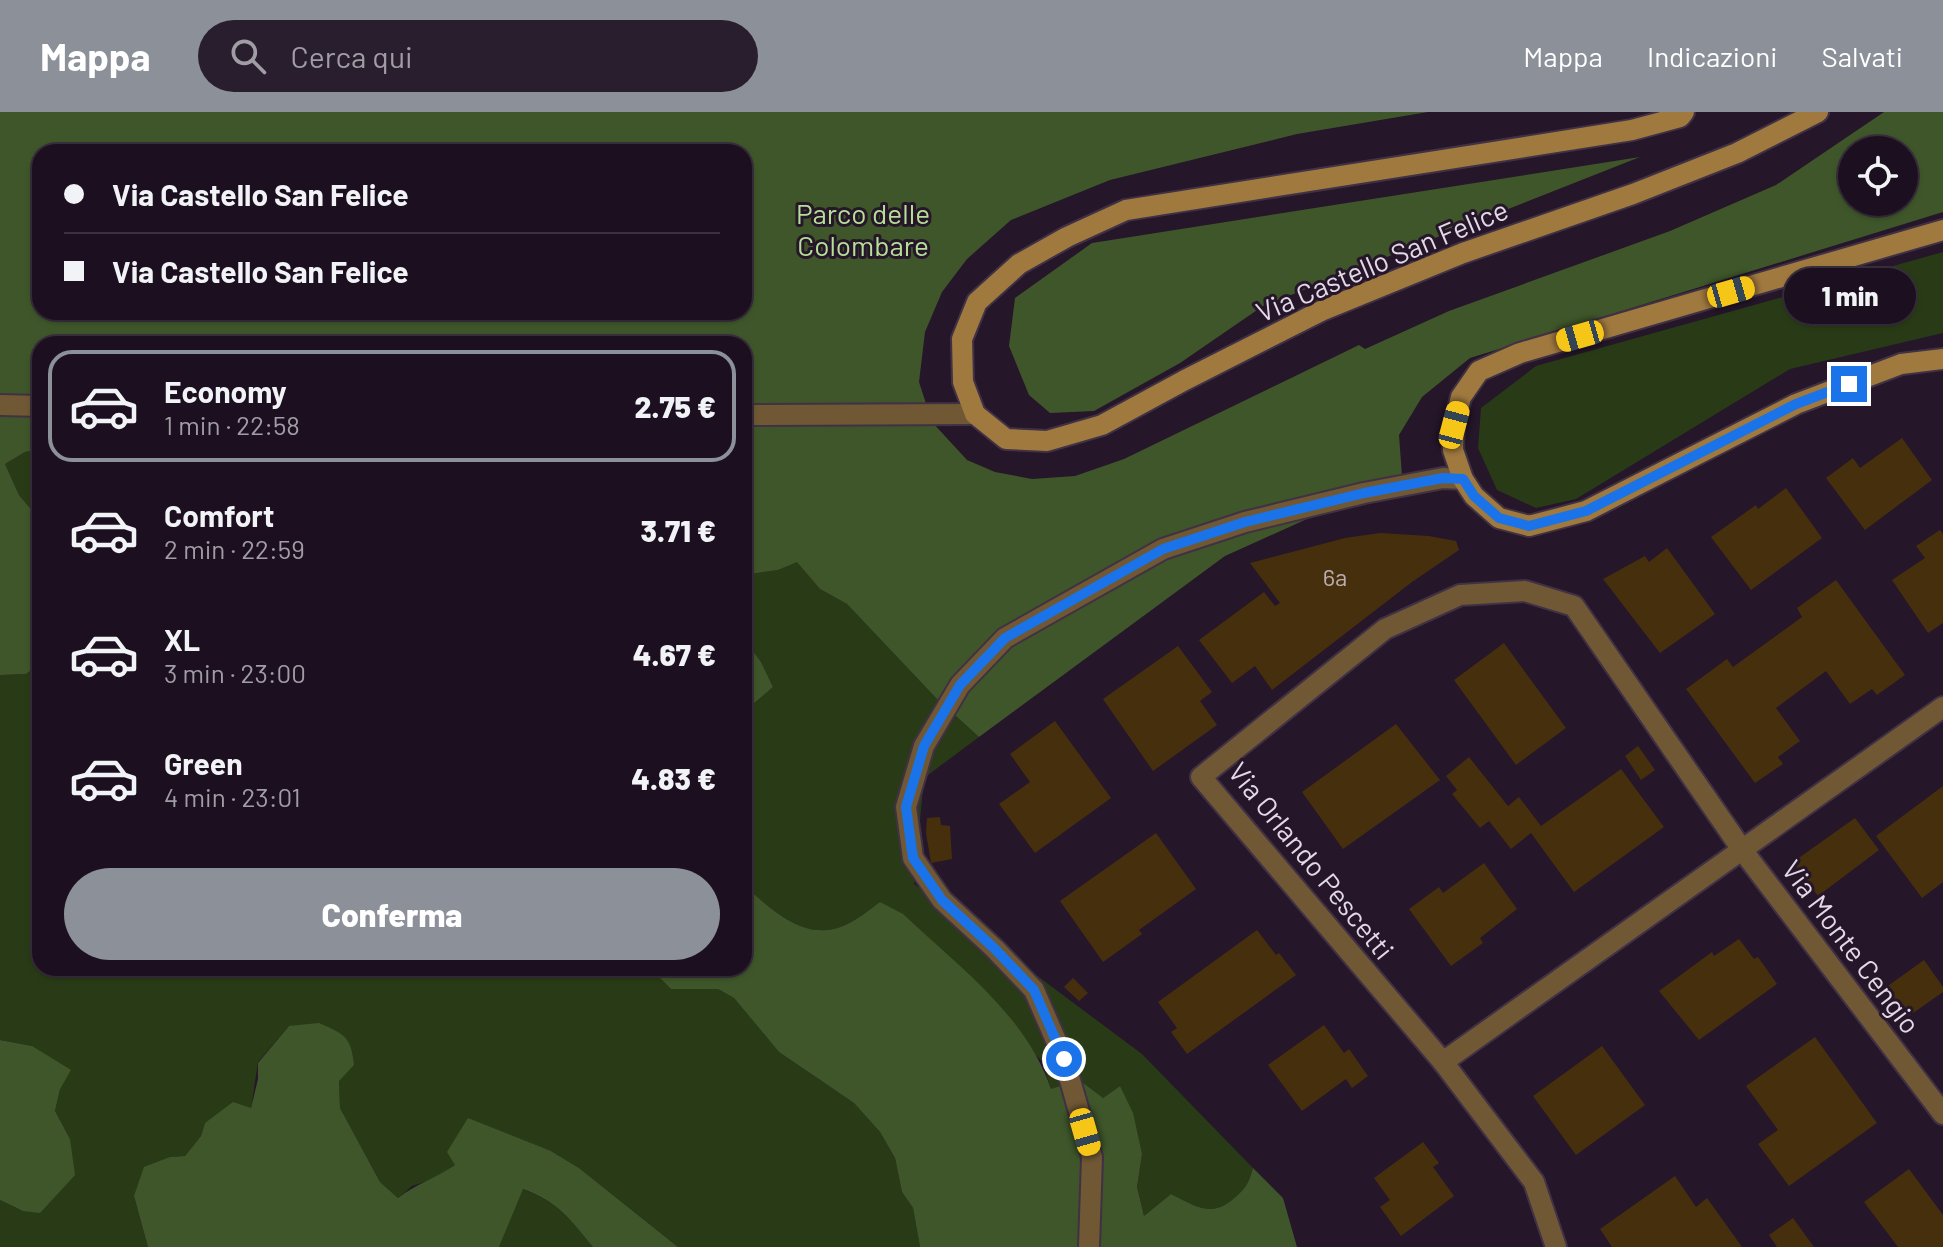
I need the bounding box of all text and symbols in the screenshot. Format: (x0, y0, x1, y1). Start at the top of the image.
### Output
search box (198, 20, 758, 92)
text: Mappa (40, 33, 150, 79)
icon: search (226, 34, 270, 78)
text: Cerca qui (290, 38, 413, 74)
text: Mappa (1523, 39, 1603, 73)
text: Indicazioni (1647, 39, 1777, 73)
text: Salvati (1821, 39, 1903, 73)
map controls (1838, 136, 1918, 216)
button: locate (1838, 136, 1918, 216)
text: Via Castello San Felice (112, 176, 409, 212)
street label: Via Castello San Felice (1250, 192, 1513, 329)
park label: Parco delle Colombare (796, 196, 930, 262)
text: Via Castello San Felice (112, 253, 409, 289)
callout: 1 min (1783, 268, 1915, 324)
car (1705, 274, 1757, 310)
text: 1 min (1821, 280, 1879, 311)
car (1554, 318, 1606, 354)
route end (1831, 366, 1867, 402)
icon: car (68, 370, 140, 442)
text: Economy (164, 373, 287, 409)
text: 2.75 € (634, 388, 716, 424)
car (1436, 399, 1472, 451)
text: 1 min · 22:58 (164, 409, 300, 440)
icon: car (68, 494, 140, 566)
text: Comfort (164, 497, 274, 533)
text: 3.71 € (640, 512, 716, 548)
text: 2 min · 22:59 (164, 533, 305, 564)
house number: 6a (1323, 562, 1347, 591)
icon: car (68, 618, 140, 690)
text: XL (164, 621, 200, 657)
text: 4.67 € (633, 636, 716, 672)
text: 3 min · 23:00 (164, 657, 306, 688)
icon: car (68, 742, 140, 814)
text: Green (164, 745, 243, 781)
street label: Via Orlando Pescetti (1222, 755, 1402, 966)
text: 4.83 € (631, 760, 716, 796)
text: 4 min · 23:01 (164, 781, 301, 812)
street label: Via Monte Cengio (1775, 853, 1928, 1040)
button: Conferma (64, 868, 720, 960)
route start (1046, 1041, 1082, 1077)
car (1067, 1106, 1103, 1158)

